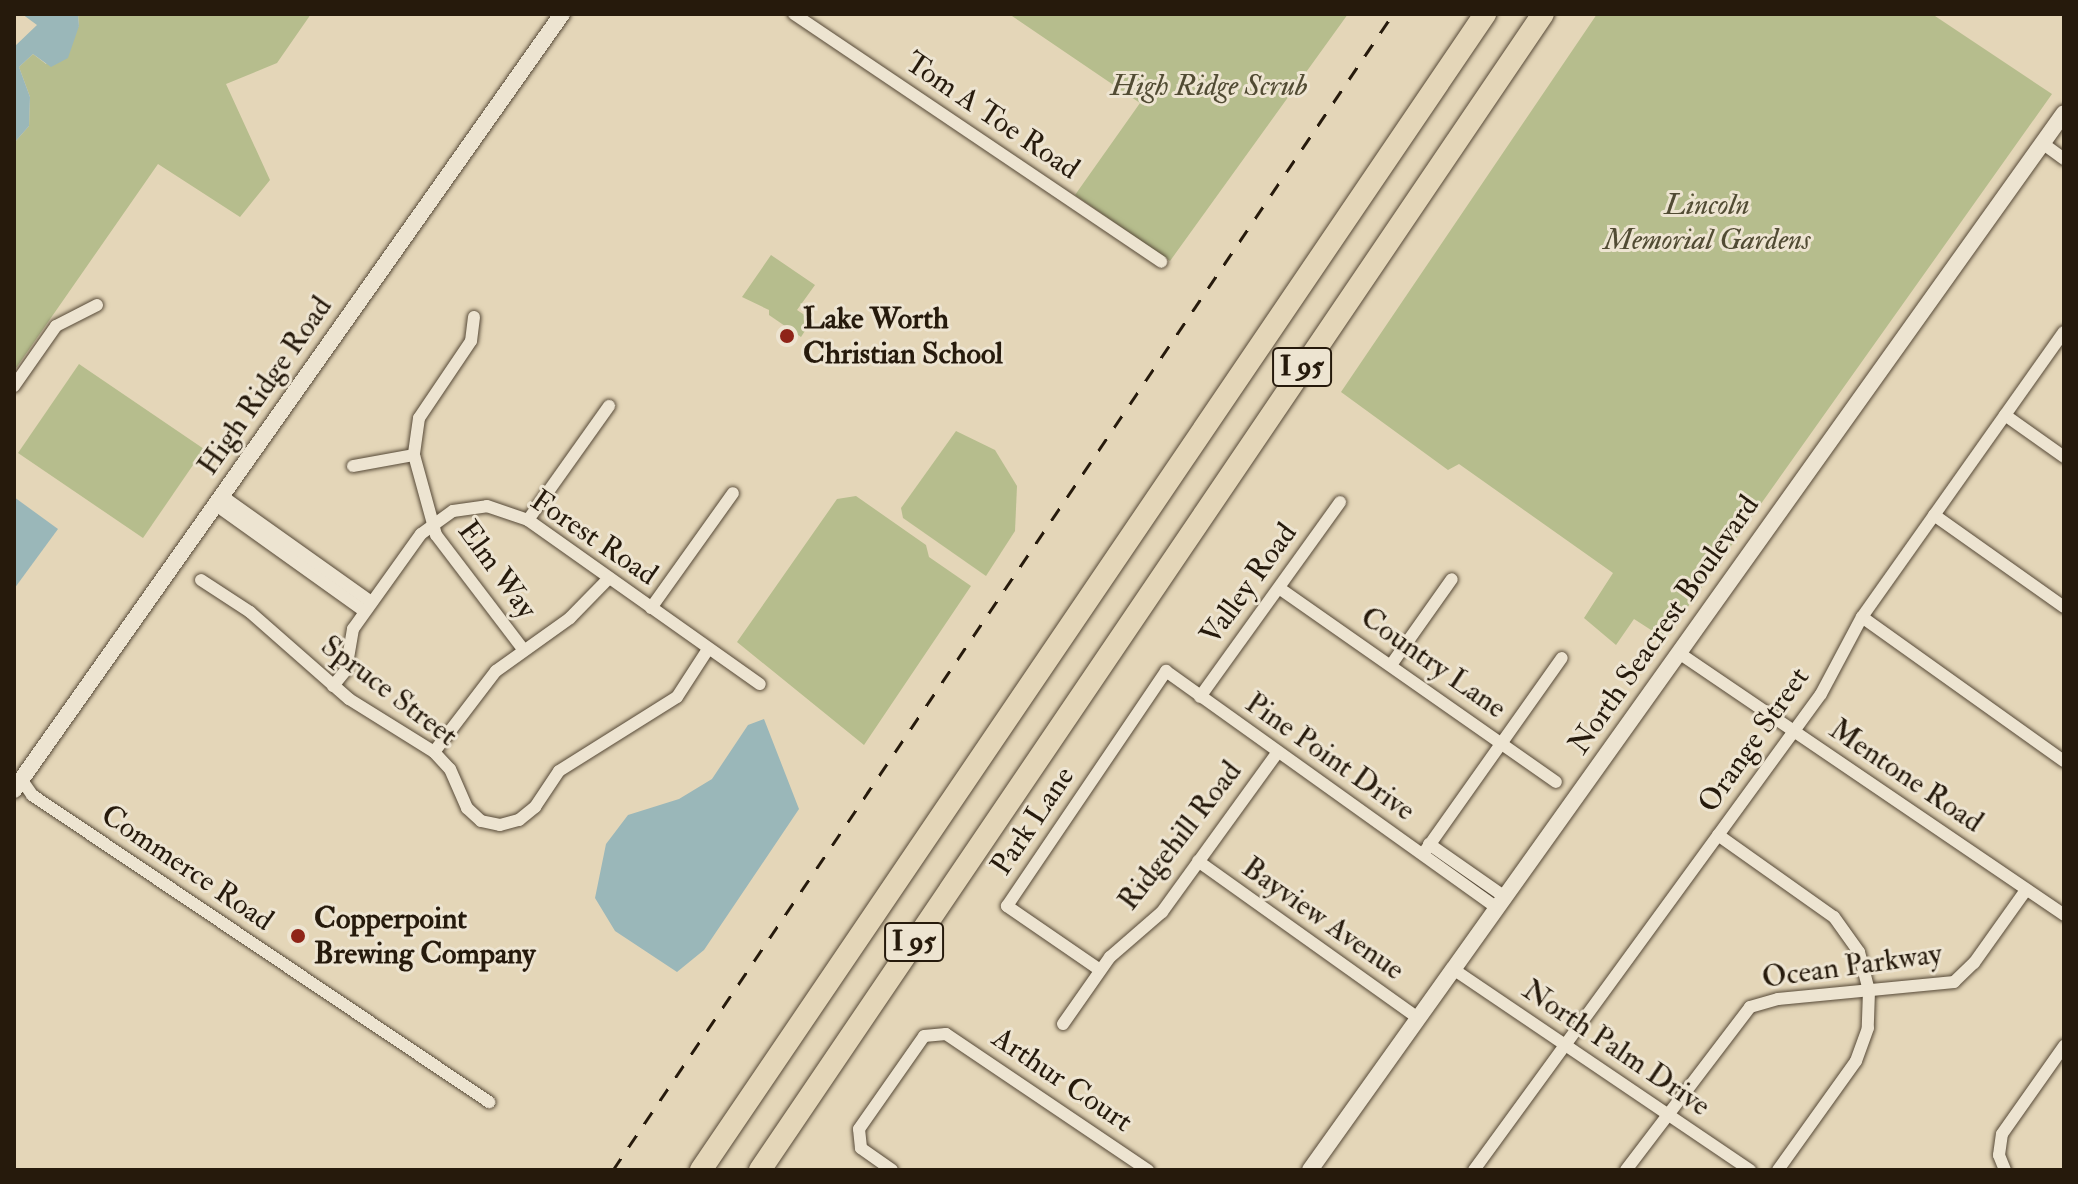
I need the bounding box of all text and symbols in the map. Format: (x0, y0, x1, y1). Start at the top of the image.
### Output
street label: Tom A Toe Road (898, 45, 1086, 187)
park label: High Ridge Scrub (1110, 68, 1308, 104)
park label: Lincoln Memorial Gardens (1603, 187, 1811, 258)
street label: High Ridge Road (190, 290, 340, 482)
place label: Lake Worth Christian School (803, 301, 1003, 372)
marker: Lake Worth Christian School (778, 327, 796, 345)
road number: I 95 (1272, 343, 1332, 391)
street label: Forest Road (524, 482, 664, 594)
street label: North Seacrest Boulevard (1561, 489, 1767, 761)
street label: Elm Way (450, 514, 544, 626)
street label: Valley Road (1193, 516, 1305, 652)
street label: Country Lane (1353, 600, 1513, 726)
street label: Spruce Street (314, 628, 464, 754)
street label: Orange Street (1691, 660, 1817, 820)
street label: Pine Point Drive (1238, 685, 1422, 829)
street label: Mentone Road (1822, 711, 1990, 841)
street label: Ridgehill Road (1111, 754, 1249, 918)
street label: Park Lane (984, 760, 1082, 882)
street label: Commerce Road (94, 797, 280, 939)
street label: Bayview Avenue (1235, 850, 1411, 988)
place label: Copperpoint Brewing Company (314, 901, 536, 972)
road number: I 95 (884, 918, 944, 966)
marker: Copperpoint Brewing Company (289, 927, 307, 945)
street label: Ocean Parkway (1760, 936, 1944, 996)
street label: North Palm Drive (1515, 972, 1717, 1124)
street label: Arthur Court (985, 1020, 1139, 1140)

